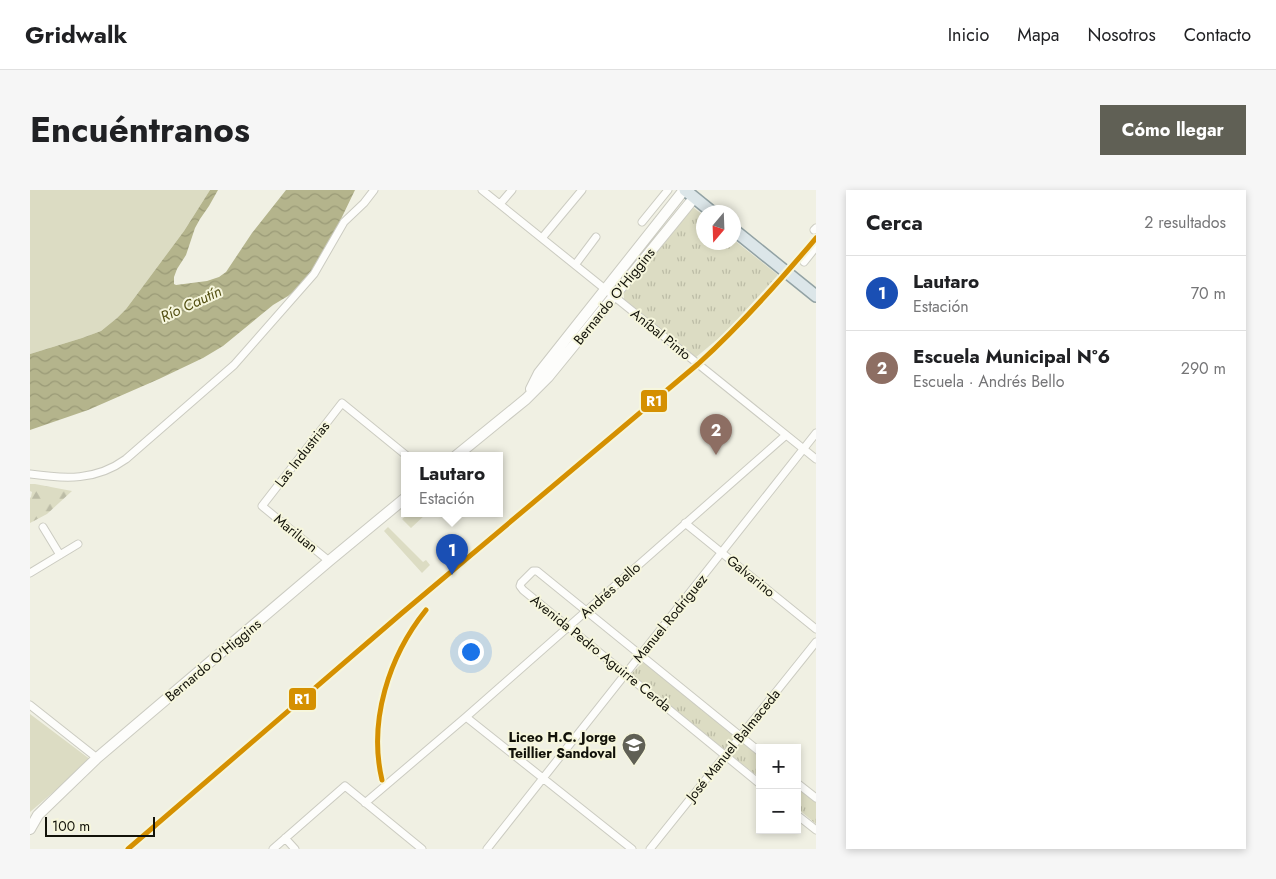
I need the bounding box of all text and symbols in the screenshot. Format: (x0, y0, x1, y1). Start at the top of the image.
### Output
text: Gridwalk (25, 17, 127, 52)
text: Inicio (948, 22, 989, 48)
text: Mapa (1017, 22, 1059, 48)
text: Nosotros (1087, 22, 1156, 48)
text: Contacto (1184, 22, 1251, 48)
text: Encuéntranos (30, 105, 250, 155)
button: Cómo llegar (1100, 105, 1246, 155)
north arrow (696, 205, 741, 250)
text: Cerca (866, 208, 923, 238)
text: 2 resultados (1144, 211, 1226, 234)
street label: Bernardo O'Higgins (569, 243, 660, 349)
text: Lautaro (913, 268, 979, 295)
water label: Río Cautín (157, 280, 225, 328)
text: 1 (878, 282, 886, 305)
text: 70 m (1191, 282, 1226, 305)
text: Estación (913, 295, 969, 318)
street label: Aníbal Pinto (627, 304, 696, 365)
text: Escuela Municipal N°6 (913, 343, 1110, 370)
text: 2 (877, 357, 887, 380)
text: 290 m (1181, 357, 1226, 380)
text: Escuela · Andrés Bello (913, 370, 1064, 393)
line badge: R1 (640, 389, 668, 413)
text: R1 (646, 391, 662, 411)
pin: 2 (700, 414, 732, 455)
street label: Las Industrias (270, 417, 334, 491)
popup (401, 452, 503, 517)
text: Lautaro (419, 460, 485, 487)
text: Estación (419, 487, 475, 510)
street label: Mariluan (270, 509, 322, 557)
pin: 1 (436, 534, 468, 575)
street label: Galvarino (723, 550, 780, 602)
street label: Andrés Bello (575, 557, 645, 623)
street label: Manuel Rodríguez (628, 569, 712, 666)
street label: Avenida Pedro Aguirre Cerda (526, 590, 676, 716)
street label: Bernardo O'Higgins (161, 614, 266, 706)
your location (458, 639, 484, 665)
street label: José Manuel Balmaceda (680, 685, 785, 807)
line badge: R1 (288, 687, 317, 711)
text: R1 (294, 689, 310, 709)
place label: Liceo H.C. Jorge Teillier Sandoval (509, 727, 616, 763)
school or university icon: Liceo H.C. Jorge Teillier Sandoval (621, 732, 647, 766)
map controls (756, 744, 801, 834)
button: + (756, 744, 801, 789)
button: − (756, 789, 801, 834)
scale bar (45, 814, 155, 837)
text: 100 m (52, 816, 90, 836)

